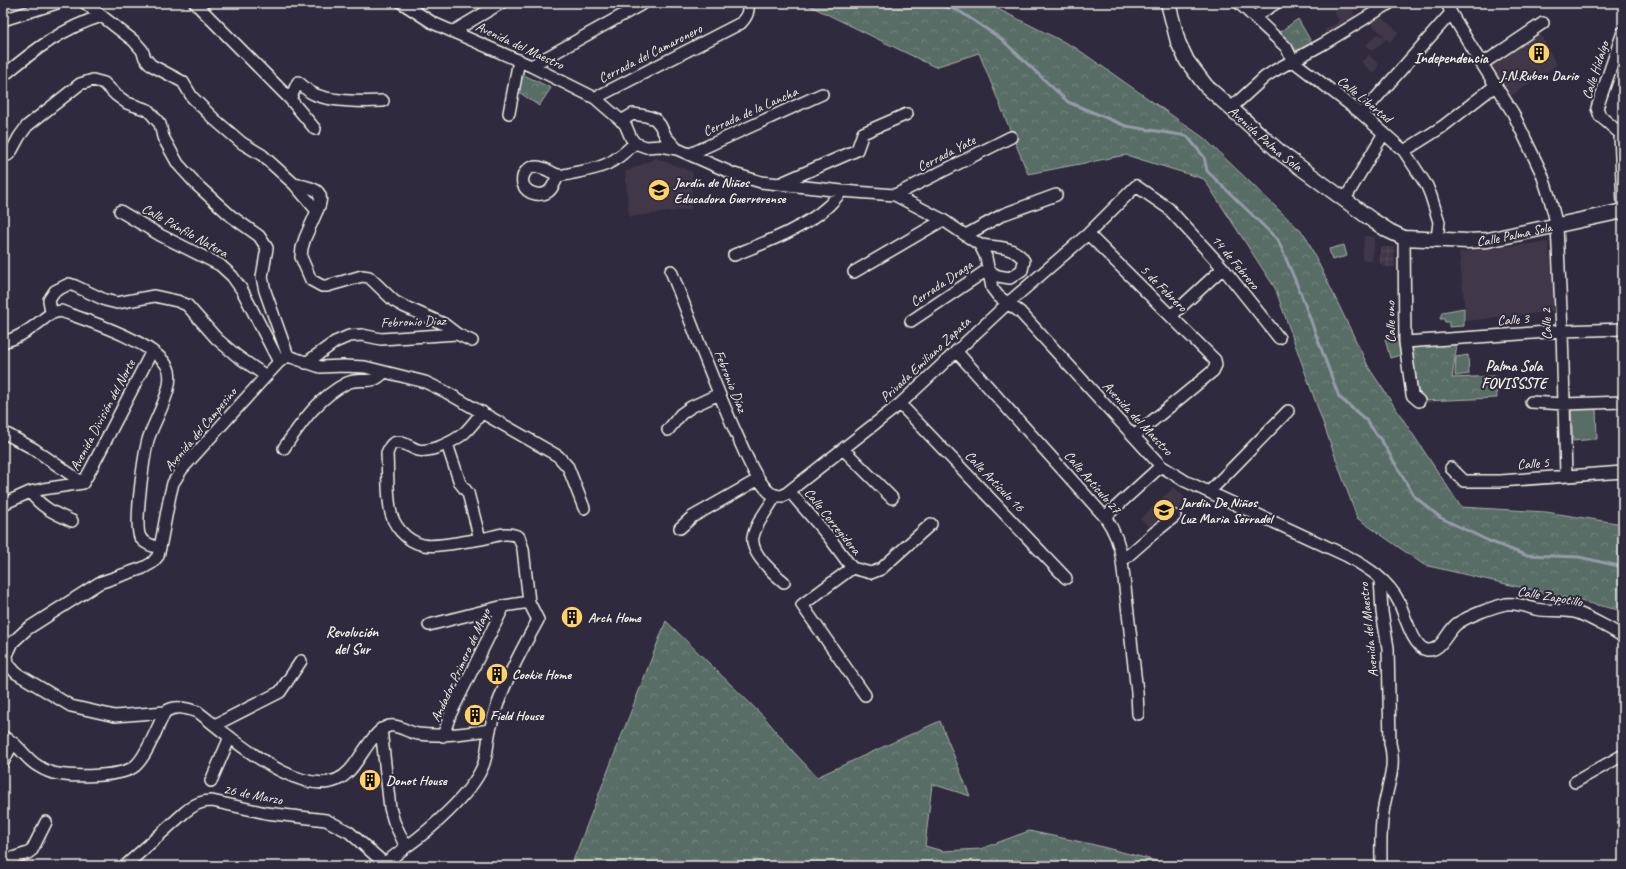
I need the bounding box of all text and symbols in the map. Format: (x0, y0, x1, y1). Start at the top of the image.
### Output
street label: Avenida del Maestro (473, 18, 567, 74)
street label: Cerrada del Camaronero (596, 20, 706, 87)
street label: Calle Hidalgo (1578, 37, 1613, 101)
building icon: J.N.Ruben Dario (1526, 40, 1552, 66)
district label: Independencia (1414, 49, 1490, 68)
place label: J.N.Ruben Dario (1499, 67, 1580, 84)
street label: Calle Libertad (1334, 72, 1397, 128)
street label: Cerrada de la Lancha (700, 83, 801, 140)
street label: Avenida Palma Sola (1225, 102, 1306, 176)
street label: Cerrada Yate (914, 131, 979, 175)
place label: Jardín de Niños Educadora Guerrerense (673, 174, 787, 207)
school or university icon: Jardín de Niños Educadora Guerrerense (646, 177, 672, 203)
street label: Calle Pánfilo Natera (139, 200, 232, 262)
street label: Calle Palma Sola (1477, 218, 1554, 250)
street label: 14 de Febrero (1208, 232, 1264, 294)
street label: Cerrada Draga (907, 256, 977, 310)
street label: 5 de Febrero (1137, 261, 1191, 316)
street label: Calle uno (1382, 300, 1399, 343)
street label: Calle 2 (1537, 306, 1556, 340)
street label: Calle 3 (1497, 310, 1531, 329)
street label: Febronio Diaz (380, 312, 447, 331)
street label: Privada Emiliano Zapata (877, 313, 975, 405)
street label: Febronio Díaz (710, 348, 751, 416)
street label: Avenida División del Norte (66, 355, 140, 474)
district label: Palma Sola FOVISSSTE (1481, 357, 1549, 393)
street label: Avenida del Maestro (1099, 378, 1177, 460)
street label: Avenida del Campesino (160, 382, 242, 475)
street label: Calle Artículo 16 (961, 447, 1028, 516)
street label: Calle Artículo 27 (1061, 447, 1125, 518)
street label: Calle 5 (1517, 454, 1550, 473)
street label: Calle Corregidora (801, 485, 865, 559)
place label: Jardin De Niños Luz Maria Serradel (1179, 494, 1275, 527)
school or university icon: Jardin De Niños Luz Maria Serradel (1151, 497, 1177, 523)
street label: Avenida del Maestro (1355, 581, 1382, 678)
street label: Calle Zapotillo (1516, 582, 1585, 611)
street label: Andador Primero de Mayo (427, 604, 495, 725)
building icon: Arch Home (559, 604, 585, 630)
place label: Arch Home (588, 609, 642, 626)
district label: Revolución del Sur (326, 623, 379, 659)
building icon: Cookie Home (484, 661, 510, 687)
place label: Cookie Home (512, 666, 573, 683)
building icon: Field House (462, 702, 488, 728)
place label: Field House (490, 707, 545, 724)
building icon: Donot House (357, 767, 383, 793)
place label: Donot House (386, 772, 448, 789)
street label: 26 de Marzo (222, 780, 285, 809)

